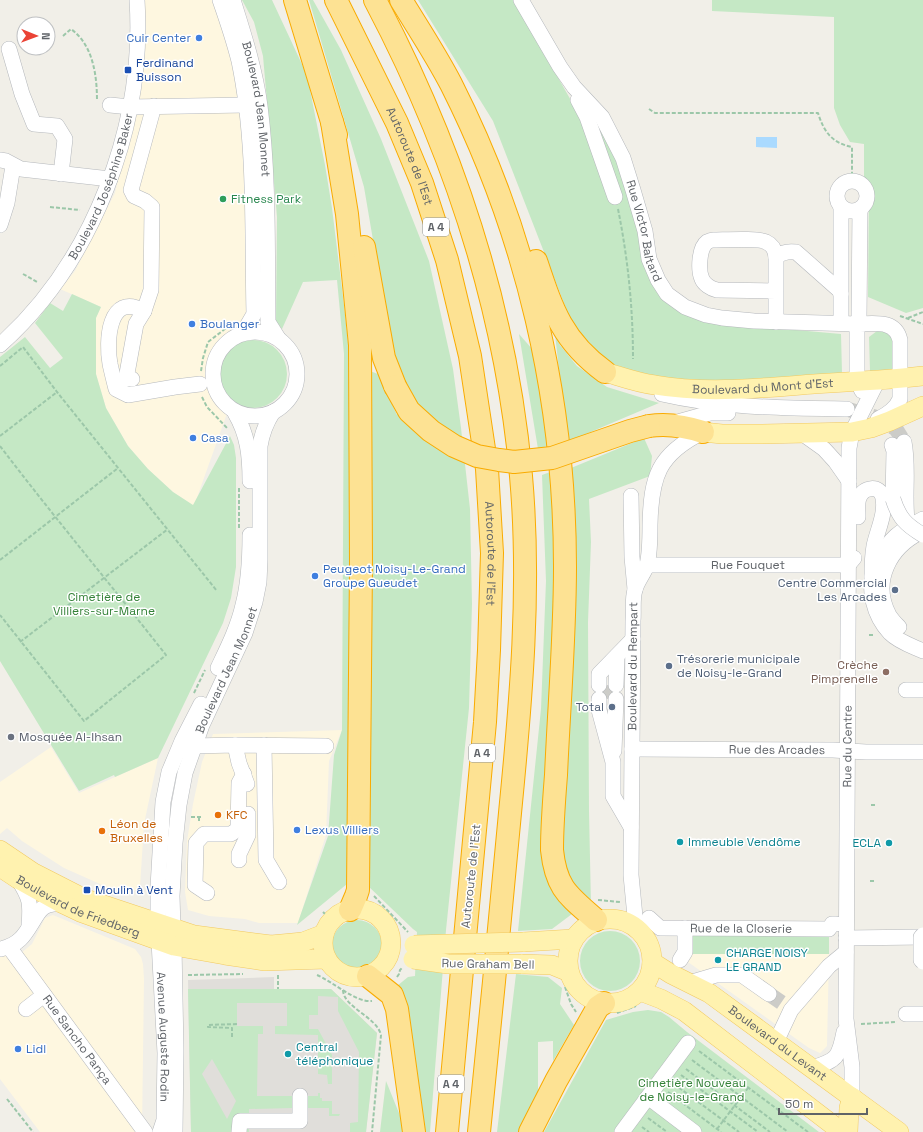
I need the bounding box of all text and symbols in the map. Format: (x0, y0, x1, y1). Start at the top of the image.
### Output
north arrow (16, 16, 56, 56)
place label: Cuir Center (126, 30, 191, 46)
text: N (39, 32, 53, 40)
marker: Cuir Center (194, 33, 204, 43)
street label: Boulevard Jean Monnet (238, 39, 274, 177)
place label: Ferdinand Buisson (136, 55, 194, 85)
marker: Ferdinand Buisson (123, 65, 133, 75)
street label: Autoroute de l’Est (382, 105, 437, 207)
street label: Boulevard Joséphine Baker (65, 111, 137, 263)
street label: Rue Victor Baltard (622, 178, 666, 284)
place label: Fitness Park (231, 191, 302, 207)
marker: Fitness Park (218, 194, 228, 204)
road number: A 4 (423, 218, 449, 236)
place label: Boulanger (200, 316, 260, 332)
marker: Boulanger (187, 319, 197, 329)
street label: Boulevard du Mont d'Est (692, 375, 834, 398)
place label: Casa (201, 430, 229, 446)
marker: Casa (188, 433, 198, 443)
street label: Autoroute de l’Est (481, 501, 500, 606)
street label: Rue Fouquet (711, 557, 785, 573)
place label: Peugeot Noisy-Le-Grand Groupe Gueudet (323, 561, 466, 591)
marker: Peugeot Noisy-Le-Grand Groupe Gueudet (310, 571, 320, 581)
place label: Centre Commercial Les Arcades (778, 575, 887, 605)
marker: Centre Commercial Les Arcades (890, 585, 900, 595)
park label: Cimetière de Villiers-sur-Marne (53, 589, 155, 619)
street label: Boulevard du Rempart (624, 602, 641, 731)
street label: Boulevard Jean Monnet (192, 605, 261, 736)
place label: Trésorerie municipale de Noisy-le-Grand (677, 651, 800, 681)
place label: Crèche Pimprenelle (811, 657, 878, 687)
marker: Trésorerie municipale de Noisy-le-Grand (664, 661, 674, 671)
marker: Crèche Pimprenelle (881, 667, 891, 677)
place label: Total (576, 699, 604, 715)
marker: Total (607, 702, 617, 712)
street label: Rue du Centre (839, 705, 856, 788)
place label: Mosquée Al-Ihsan (19, 729, 122, 745)
marker: Mosquée Al-Ihsan (6, 732, 16, 742)
street label: Rue des Arcades (729, 741, 825, 758)
road number: A 4 (469, 744, 495, 762)
place label: KFC (226, 807, 248, 823)
marker: KFC (213, 810, 223, 820)
place label: Léon de Bruxelles (110, 816, 163, 846)
place label: Lexus Villiers (305, 822, 379, 838)
street label: Autoroute de l’Est (458, 823, 484, 929)
marker: Lexus Villiers (292, 825, 302, 835)
marker: Léon de Bruxelles (97, 826, 107, 836)
place label: Immeuble Vendôme (688, 834, 801, 850)
place label: ECLA (852, 835, 881, 851)
marker: Immeuble Vendôme (675, 837, 685, 847)
marker: ECLA (884, 838, 894, 848)
street label: Boulevard de Friedberg (13, 872, 142, 941)
place label: Moulin à Vent (95, 882, 173, 898)
marker: Moulin à Vent (82, 885, 92, 895)
street label: Rue de la Closerie (690, 920, 792, 937)
place label: CHARGE NOISY LE GRAND (726, 945, 809, 975)
street label: Rue Graham Bell (441, 955, 535, 973)
marker: CHARGE NOISY LE GRAND (713, 955, 723, 965)
street label: Avenue Auguste Rodin (153, 971, 173, 1102)
street label: Rue Sancho Pança (39, 992, 115, 1088)
street label: Boulevard du Levant (725, 1002, 830, 1085)
place label: Central téléphonique (296, 1039, 373, 1069)
place label: Lidl (26, 1041, 46, 1057)
marker: Lidl (13, 1044, 23, 1054)
marker: Central téléphonique (283, 1049, 293, 1059)
road number: A 4 (438, 1075, 464, 1093)
park label: Cimetière Nouveau de Noisy-le-Grand (638, 1075, 746, 1105)
scale bar (779, 1090, 867, 1116)
text: 50 m (785, 1096, 813, 1112)

